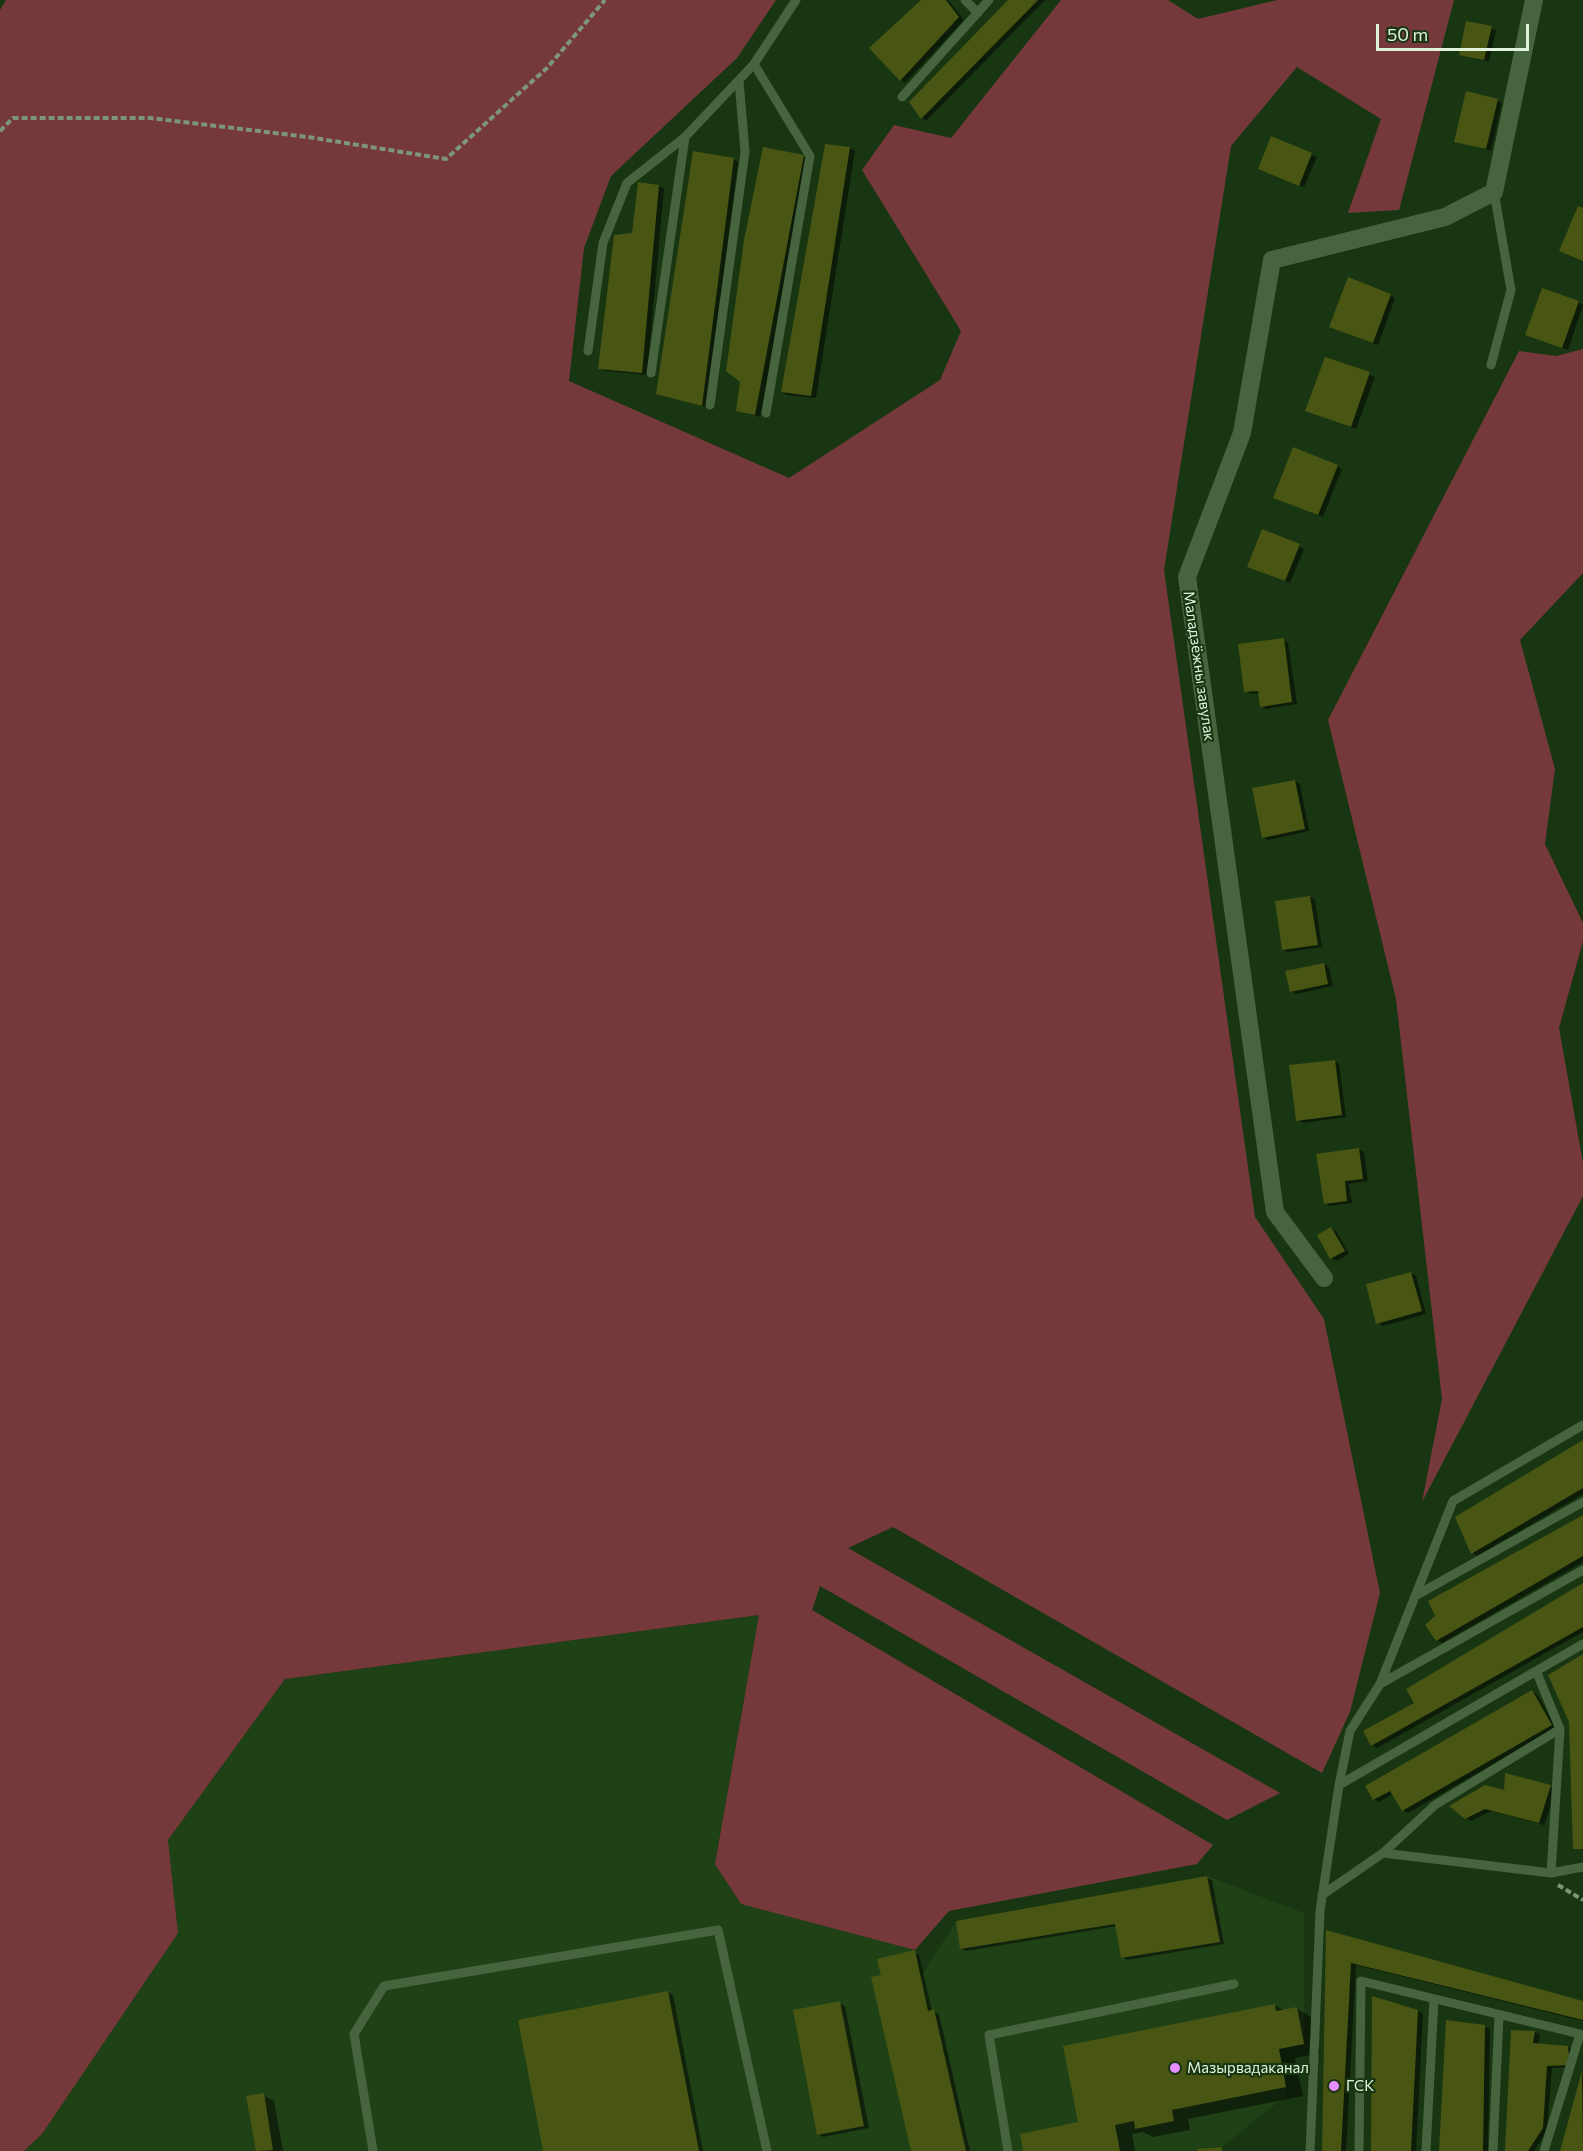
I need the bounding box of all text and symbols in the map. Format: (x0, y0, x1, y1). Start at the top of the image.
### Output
scale bar (1379, 12, 1532, 50)
text: 50 m (1387, 23, 1428, 45)
street label: Маладзёжны завулак (1180, 590, 1218, 742)
place label: Мазырвадаканал (1187, 2059, 1309, 2077)
marker: Мазырвадаканал (1168, 2061, 1182, 2075)
place label: ГСК (1346, 2077, 1374, 2095)
marker: ГСК (1327, 2079, 1341, 2093)

